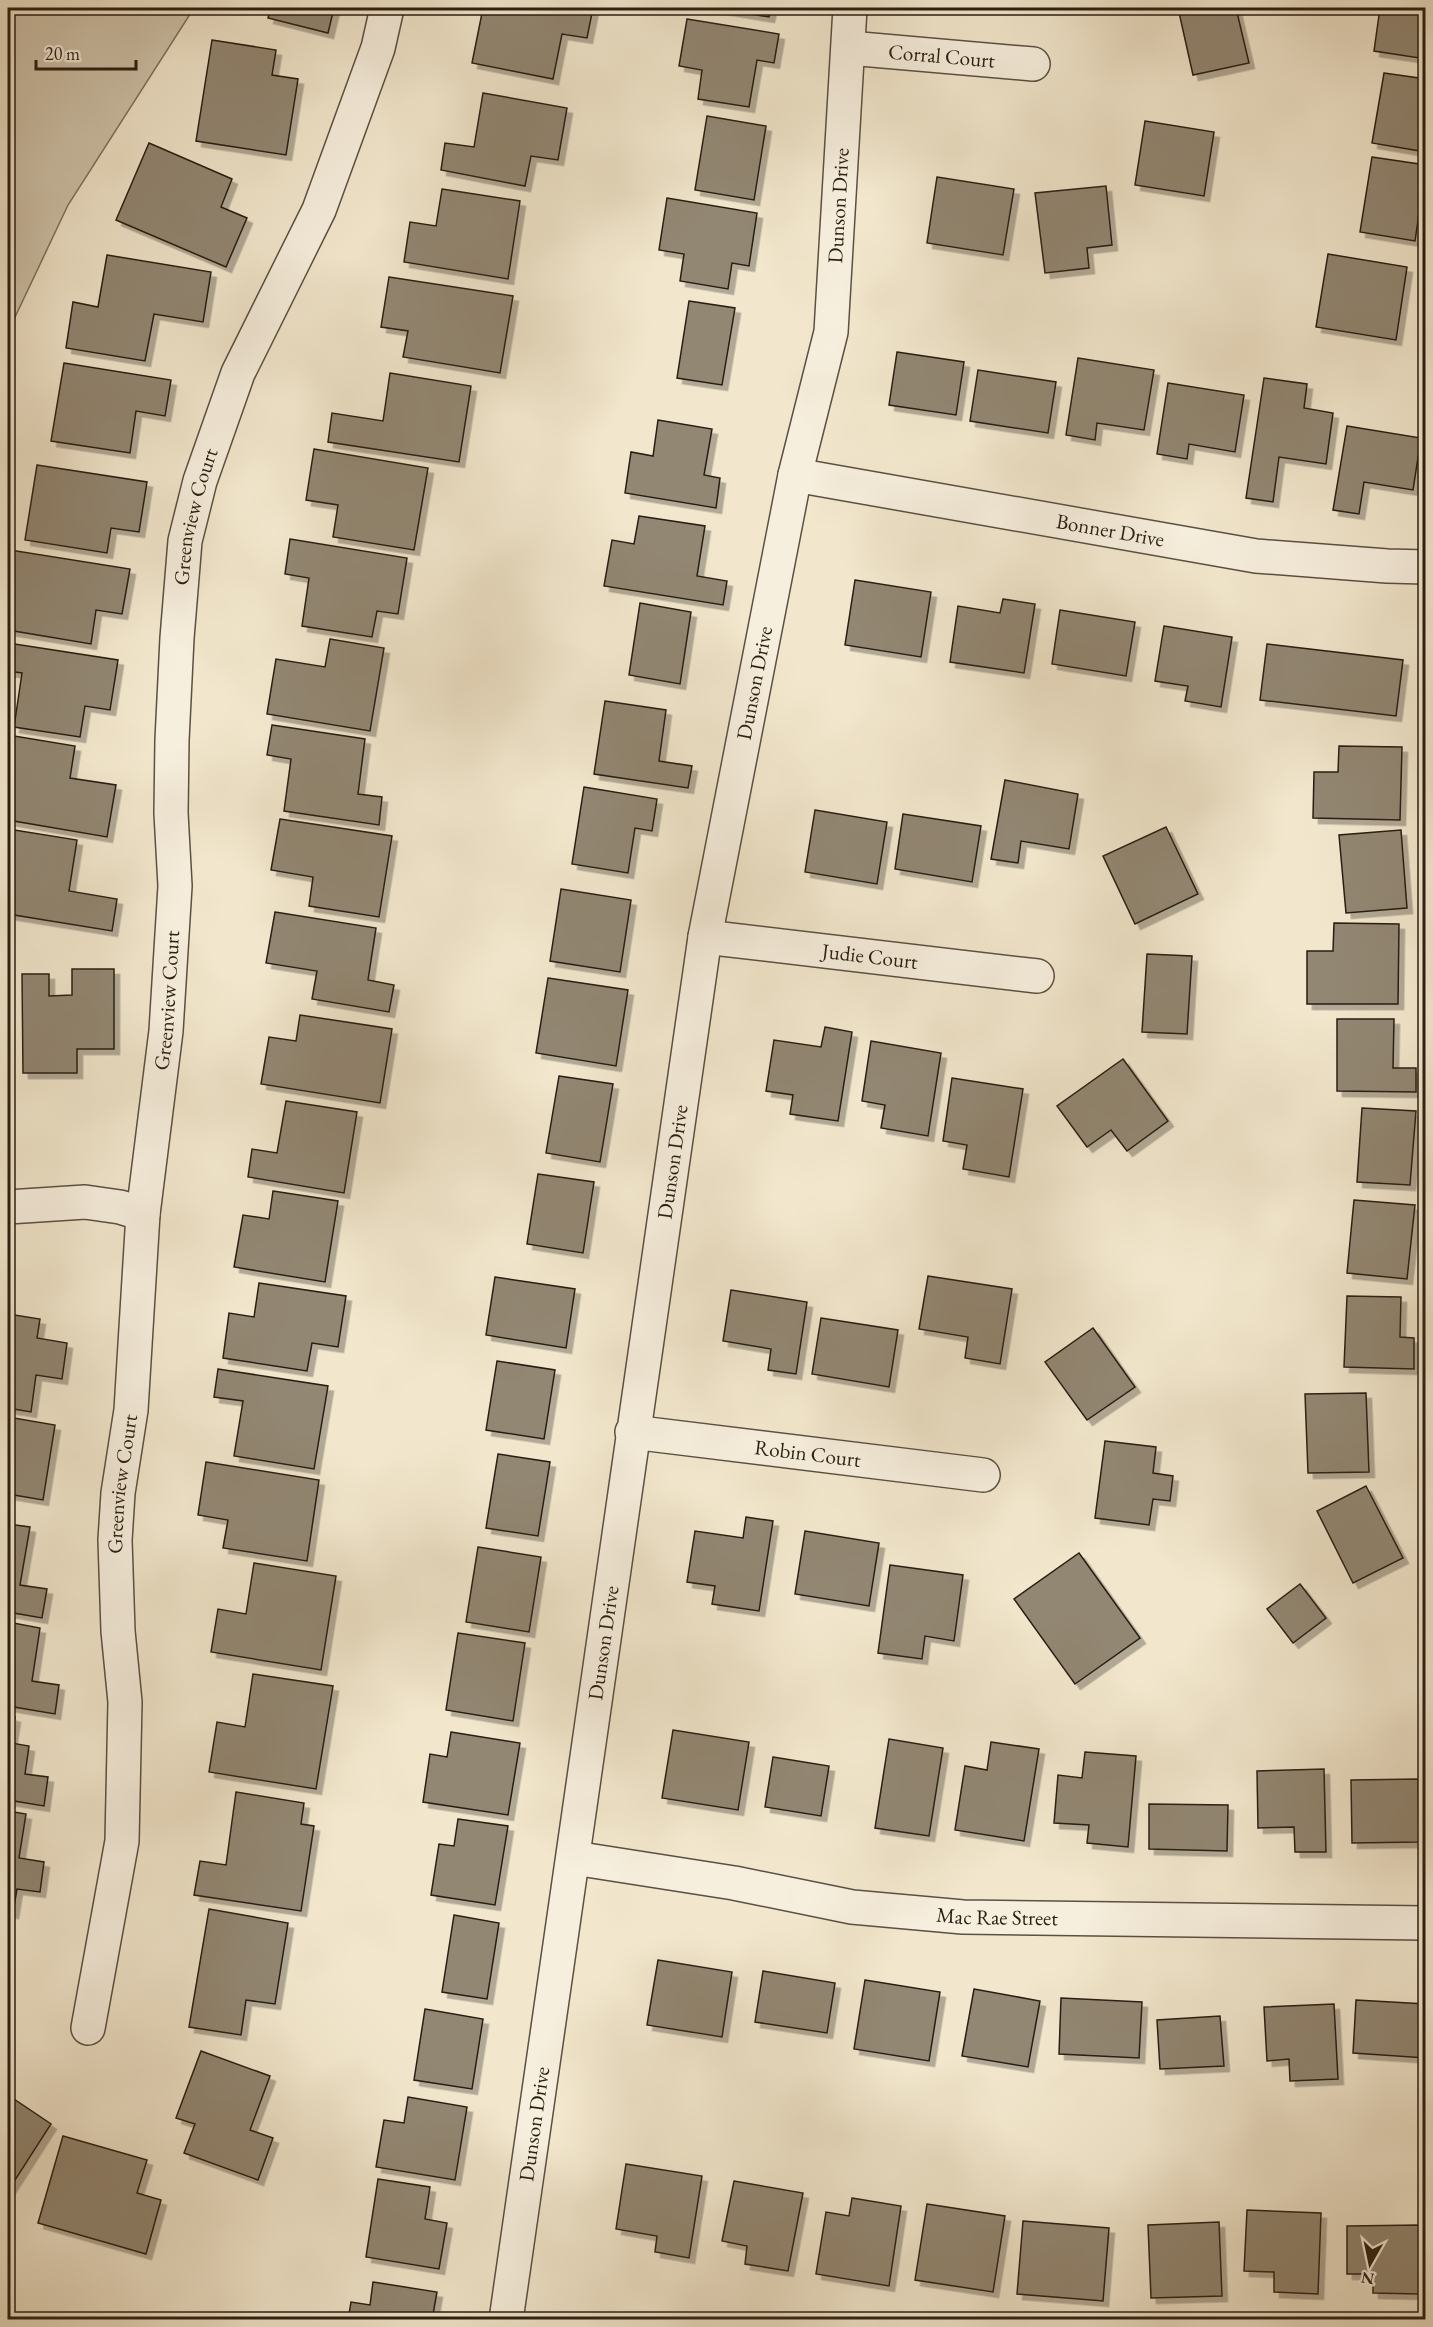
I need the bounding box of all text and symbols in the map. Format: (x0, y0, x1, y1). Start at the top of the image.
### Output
scale bar (36, 33, 136, 71)
street label: Corral Court (887, 37, 997, 74)
text: 20 m (45, 42, 80, 65)
street label: Dunson Drive (821, 147, 855, 264)
street label: Greenview Court (167, 444, 224, 586)
street label: Bonner Drive (1054, 507, 1166, 553)
street label: Dunson Drive (730, 624, 778, 742)
street label: Greenview Court (147, 929, 185, 1072)
street label: Judie Court (818, 937, 920, 975)
street label: Dunson Drive (651, 1103, 694, 1221)
street label: Greenview Court (101, 1412, 143, 1554)
street label: Robin Court (753, 1433, 863, 1473)
street label: Dunson Drive (581, 1584, 625, 1702)
street label: Mac Rae Street (935, 1901, 1059, 1931)
street label: Dunson Drive (512, 2065, 555, 2183)
north arrow (1340, 2234, 1400, 2294)
text: N (1360, 2267, 1376, 2290)

